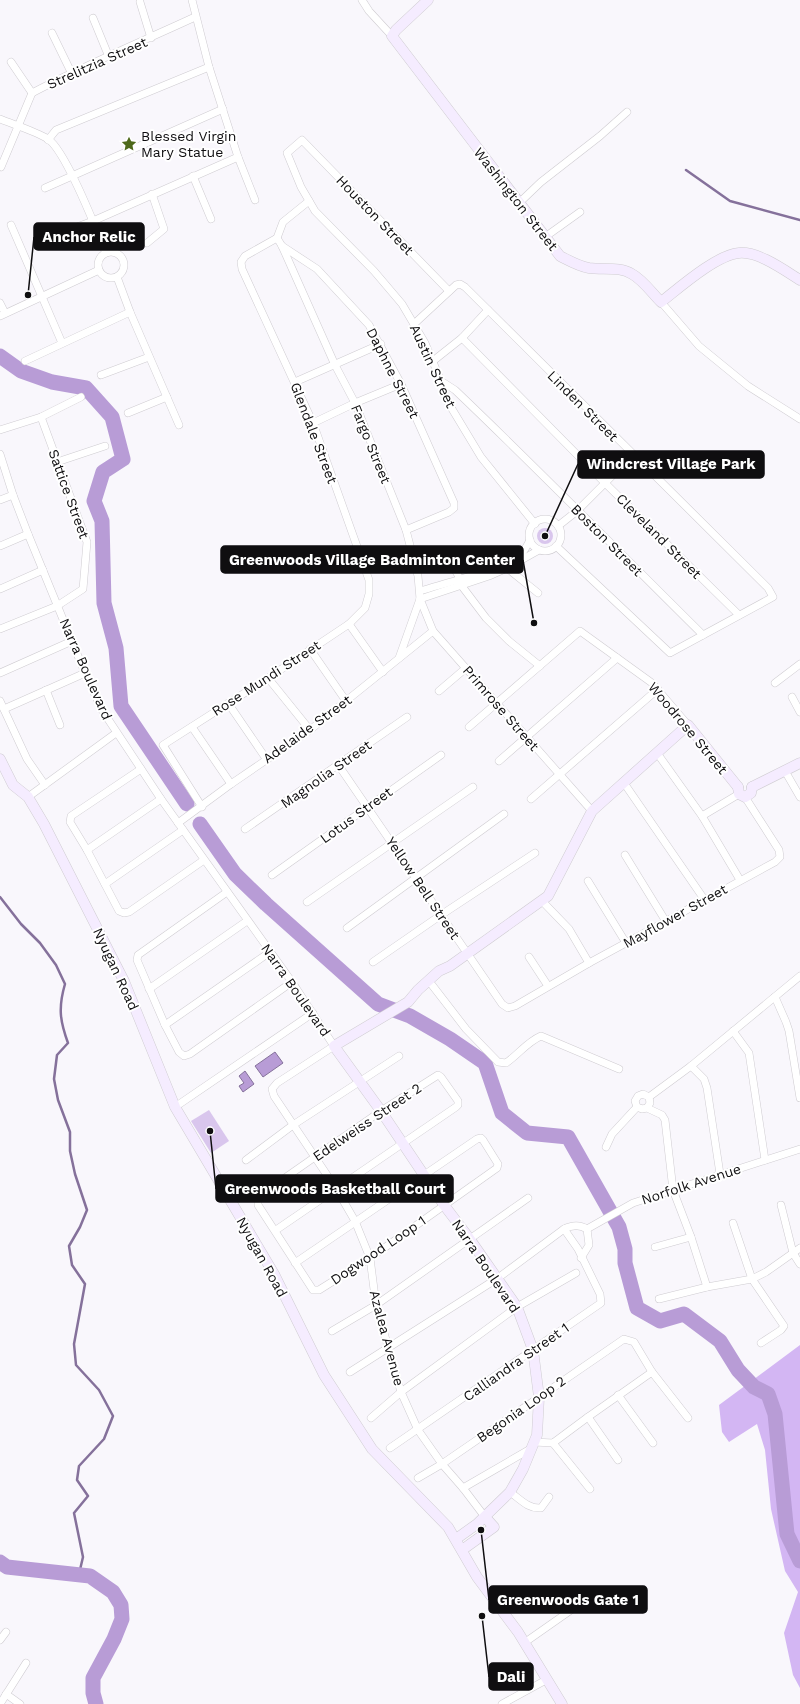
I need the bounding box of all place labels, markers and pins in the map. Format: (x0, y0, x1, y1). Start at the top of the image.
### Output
place label: Blessed Virgin Mary Statue (141, 128, 236, 160)
place icon: Blessed Virgin Mary Statue (120, 135, 138, 153)
callout: Anchor Relic (34, 223, 144, 250)
callout: Windcrest Village Park (578, 451, 764, 478)
callout: Greenwoods Village Badminton Center (221, 546, 523, 573)
callout: Greenwoods Basketball Court (216, 1175, 453, 1202)
callout: Greenwoods Gate 1 (489, 1586, 647, 1613)
callout: Dali (489, 1663, 533, 1690)

